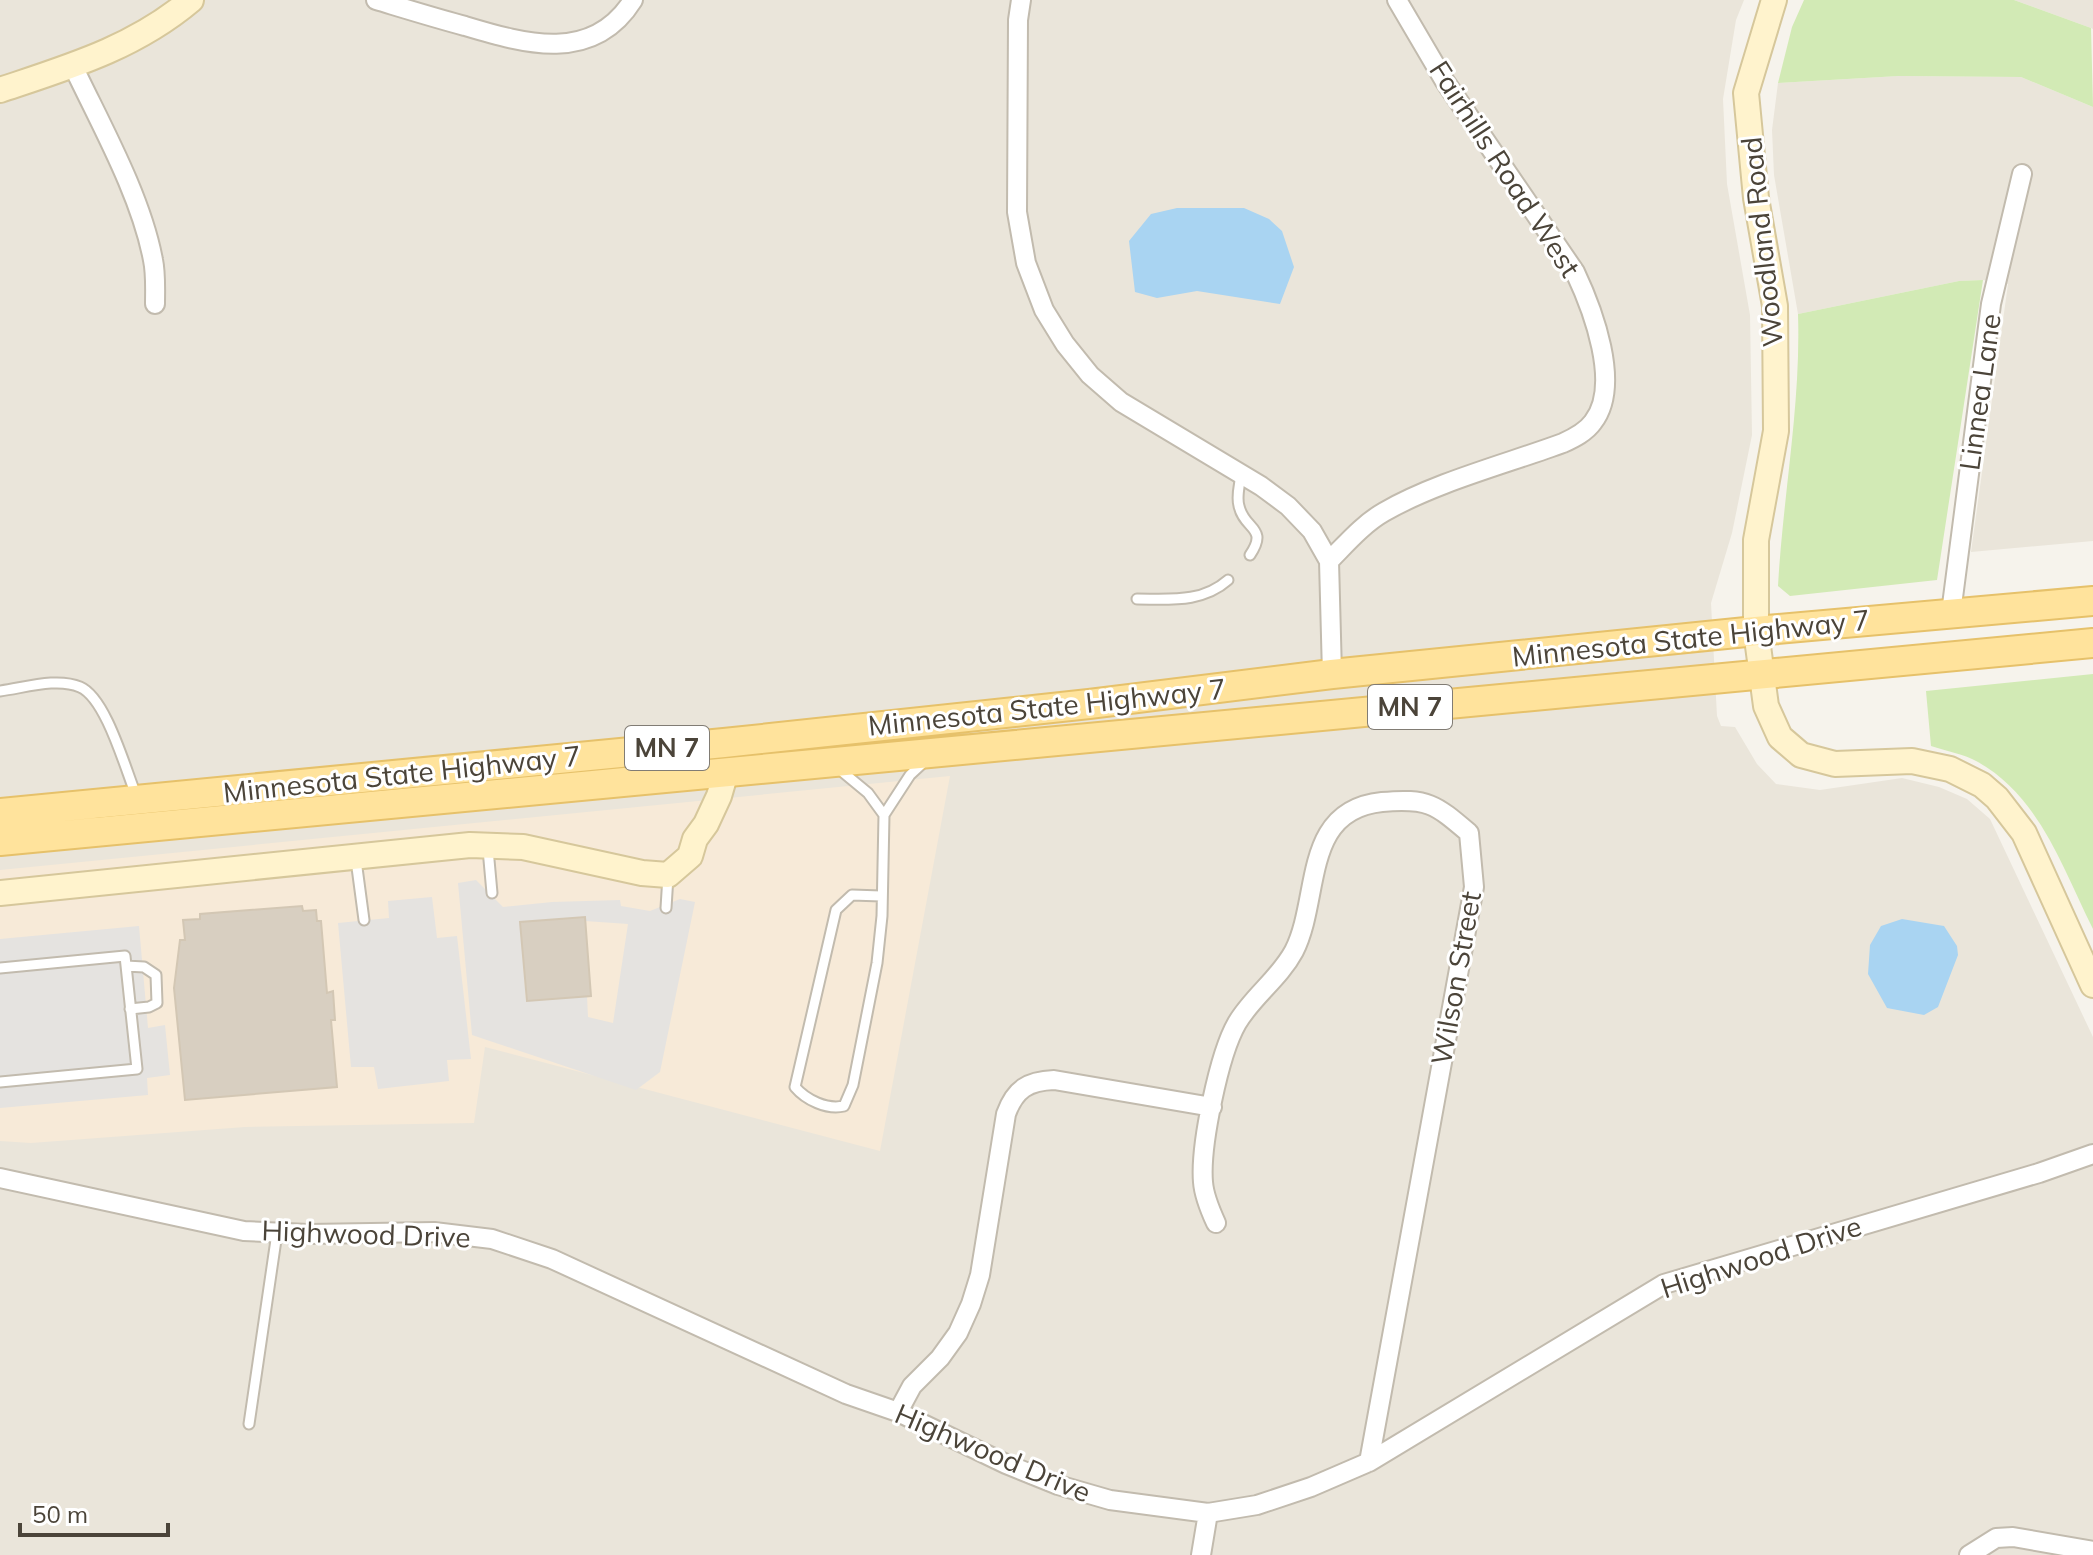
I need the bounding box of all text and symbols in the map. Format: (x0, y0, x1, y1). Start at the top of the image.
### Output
street label: Fairhills Road West (1422, 54, 1588, 284)
street label: Woodland Road (1733, 135, 1790, 349)
street label: Linnea Lane (1951, 311, 2008, 472)
street label: Minnesota State Highway 7 (1510, 601, 1872, 674)
street label: Minnesota State Highway 7 (866, 670, 1228, 743)
road number: MN 7 (1368, 685, 1452, 729)
road number: MN 7 (625, 726, 709, 770)
street label: Minnesota State Highway 7 (221, 737, 583, 810)
street label: Wilson Street (1423, 888, 1488, 1067)
street label: Highwood Drive (1656, 1208, 1866, 1305)
street label: Highwood Drive (261, 1212, 471, 1255)
street label: Highwood Drive (890, 1396, 1096, 1510)
scale bar (20, 1487, 168, 1537)
text: 50 m (32, 1499, 88, 1529)

